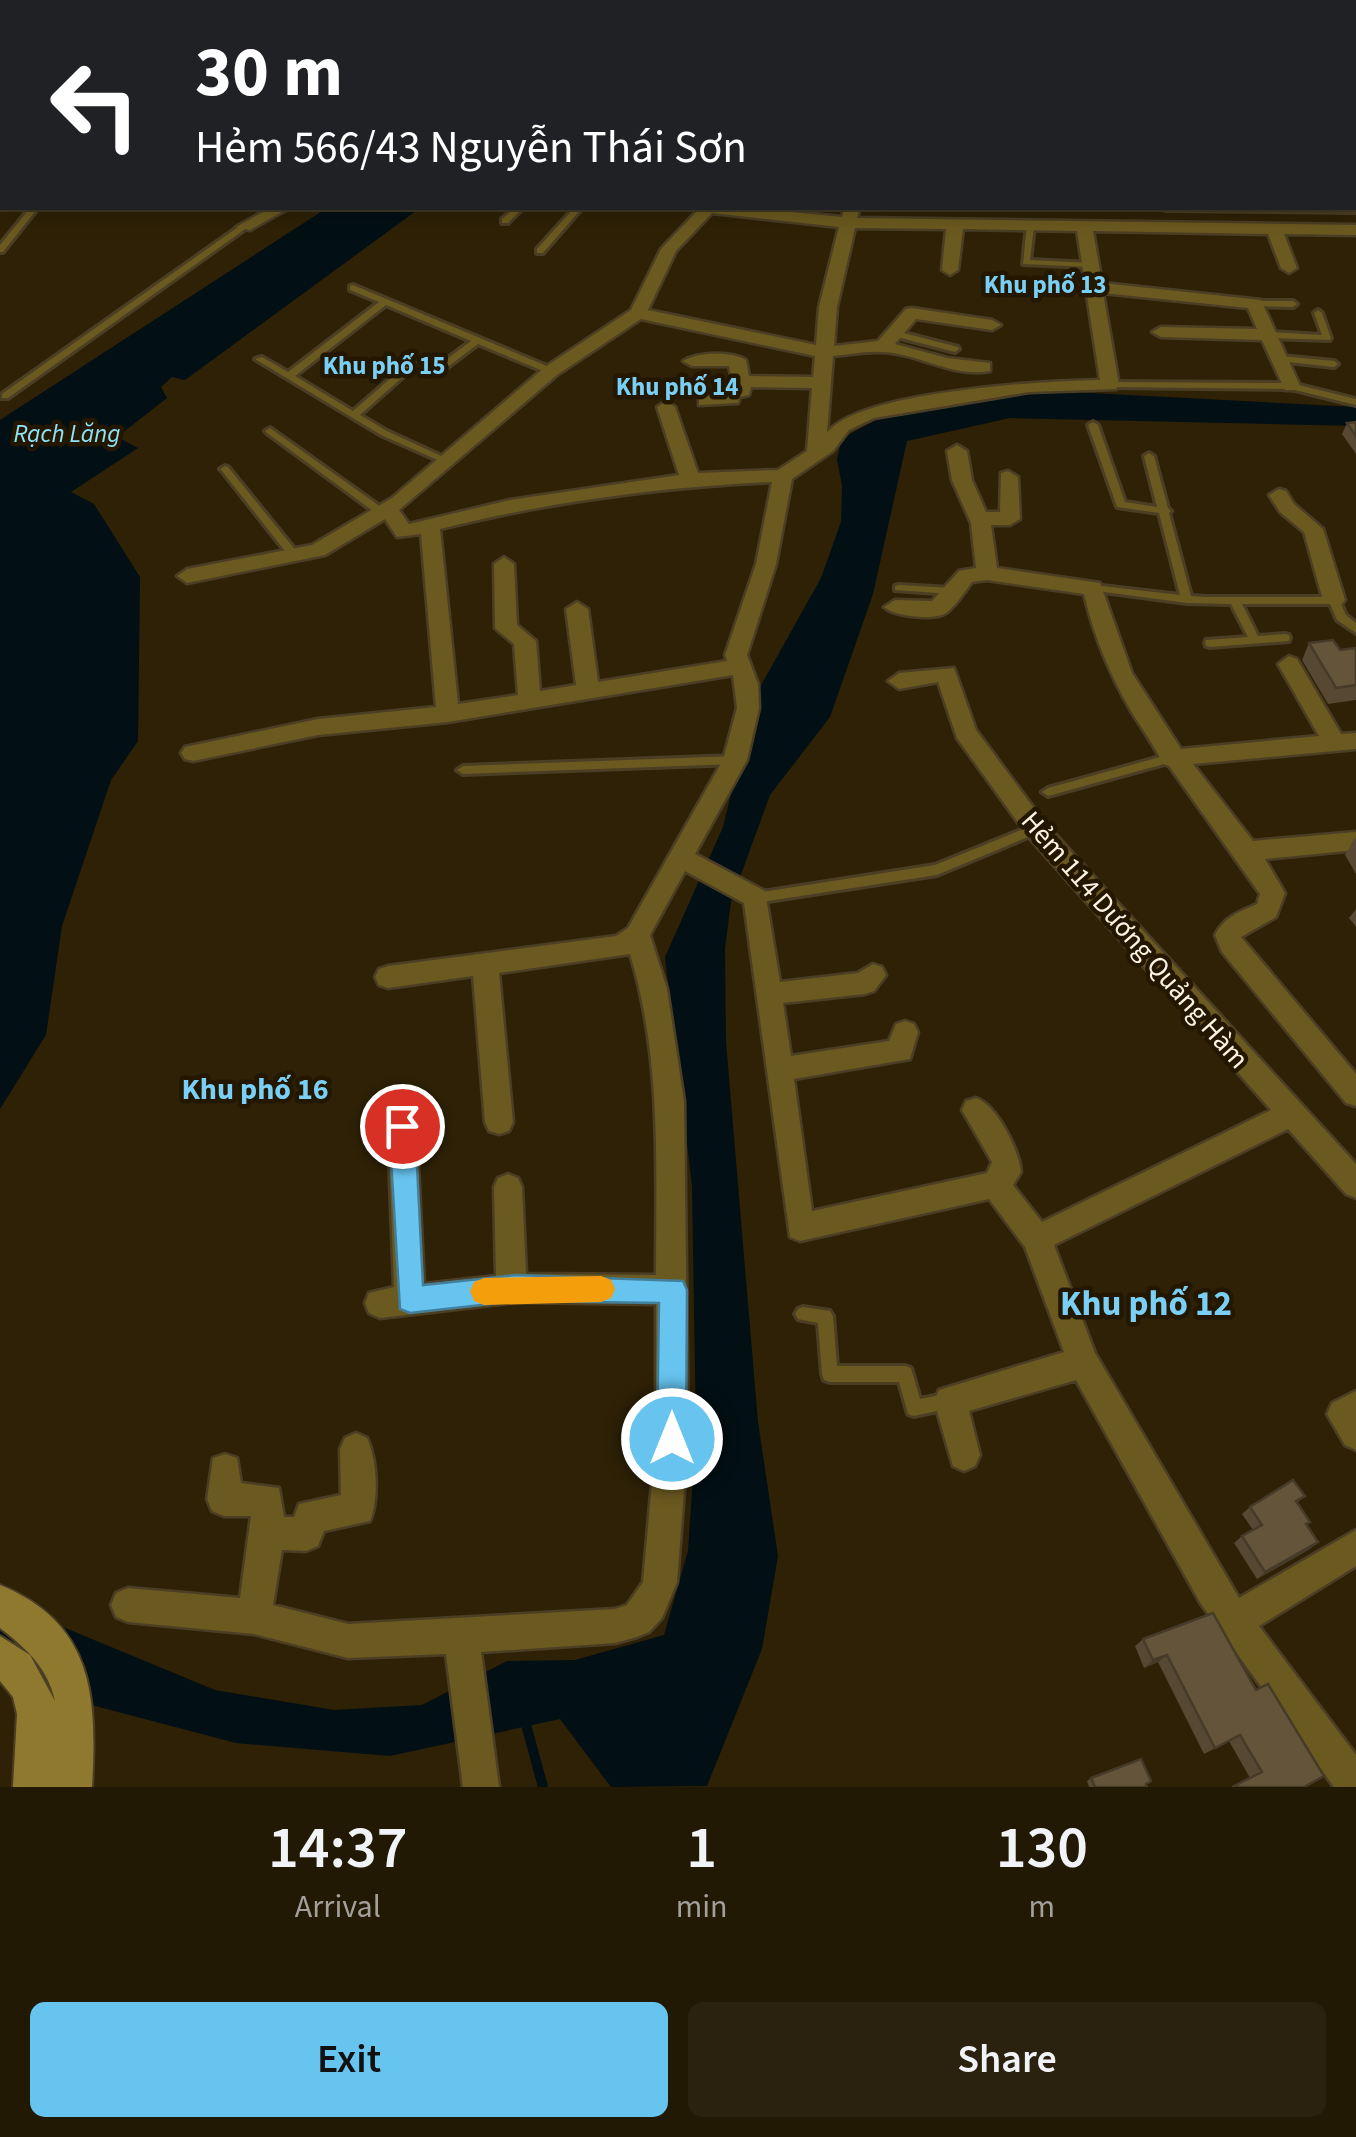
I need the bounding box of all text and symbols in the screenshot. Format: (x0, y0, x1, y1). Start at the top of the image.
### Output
text: 30 m (195, 23, 343, 123)
icon: left (30, 40, 160, 170)
text: Hẻm 566/43 Nguyễn Thái Sơn (195, 116, 747, 180)
district label: Khu phố 13 (984, 267, 1106, 303)
district label: Khu phố 15 (323, 348, 445, 384)
district label: Khu phố 14 (616, 369, 738, 405)
water label: Rạch Lăng (13, 416, 121, 452)
street label: Hẻm 114 Dương Quảng Hàm (1012, 803, 1258, 1077)
district label: Khu phố 16 (181, 1068, 329, 1111)
pin (360, 1084, 445, 1169)
icon: arrive (375, 1099, 430, 1154)
district label: Khu phố 12 (1060, 1279, 1232, 1329)
position arrow (620, 1387, 724, 1491)
text: 14:37 (268, 1806, 408, 1891)
text: 1 (686, 1806, 717, 1891)
text: 130 (996, 1806, 1088, 1891)
text: Arrival (295, 1884, 381, 1930)
text: min (676, 1884, 728, 1930)
text: m (1029, 1884, 1055, 1930)
button: Exit (30, 2002, 668, 2117)
button: Share (688, 2002, 1326, 2117)

